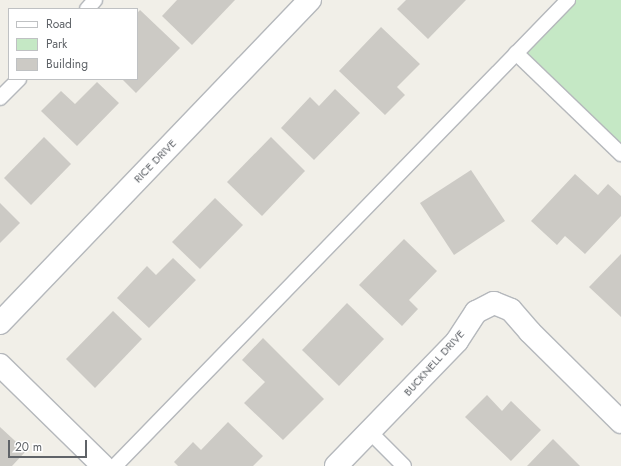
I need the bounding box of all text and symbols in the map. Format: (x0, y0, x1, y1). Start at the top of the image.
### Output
legend (8, 8, 138, 80)
text: Road (46, 15, 72, 33)
text: Park (46, 35, 67, 53)
text: Building (46, 55, 88, 73)
street label: RICE DRIVE (131, 136, 179, 186)
street label: BUCKNELL DRIVE (401, 327, 467, 399)
scale bar (10, 432, 89, 458)
text: 20 m (15, 438, 42, 456)

